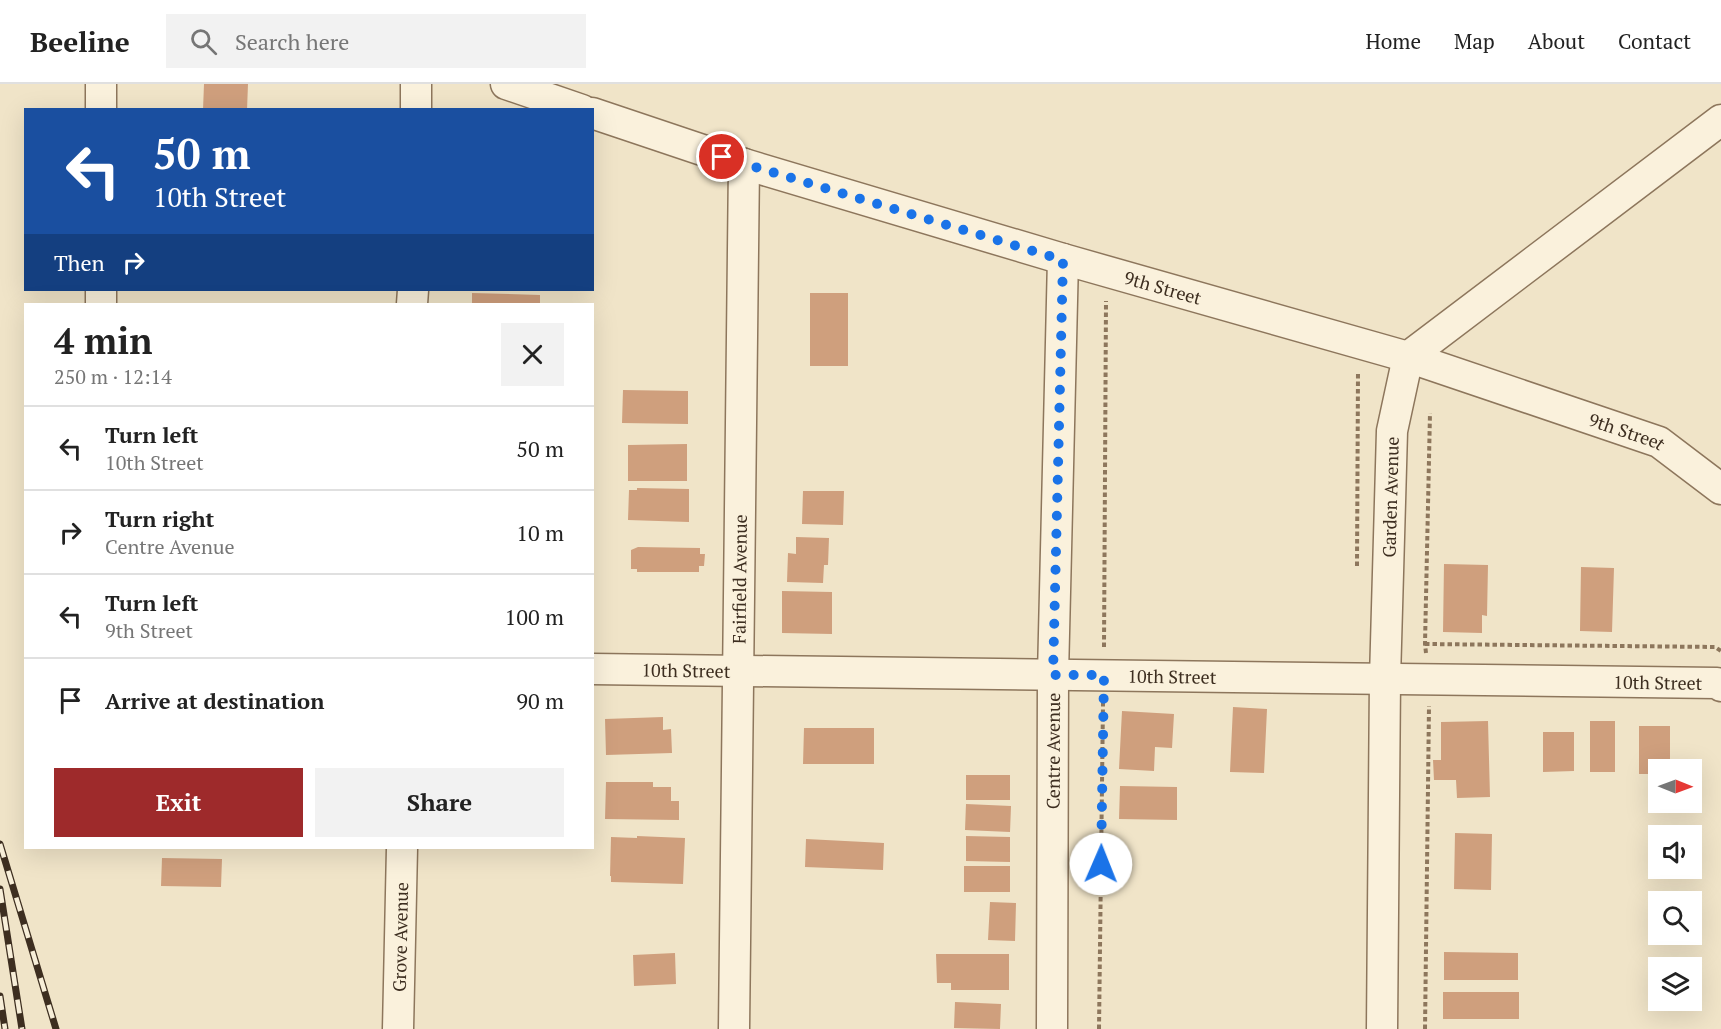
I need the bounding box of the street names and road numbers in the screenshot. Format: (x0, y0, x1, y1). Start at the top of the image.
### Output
street label: 9th Street (1121, 265, 1205, 310)
street label: 9th Street (1586, 407, 1671, 455)
street label: Garden Avenue (1376, 436, 1404, 558)
street label: Fairfield Avenue (726, 514, 752, 644)
street label: 10th Street (641, 658, 731, 683)
street label: 10th Street (1127, 664, 1217, 689)
street label: 10th Street (1613, 670, 1703, 695)
street label: Centre Avenue (1041, 693, 1065, 809)
street label: Grove Avenue (387, 882, 413, 992)

